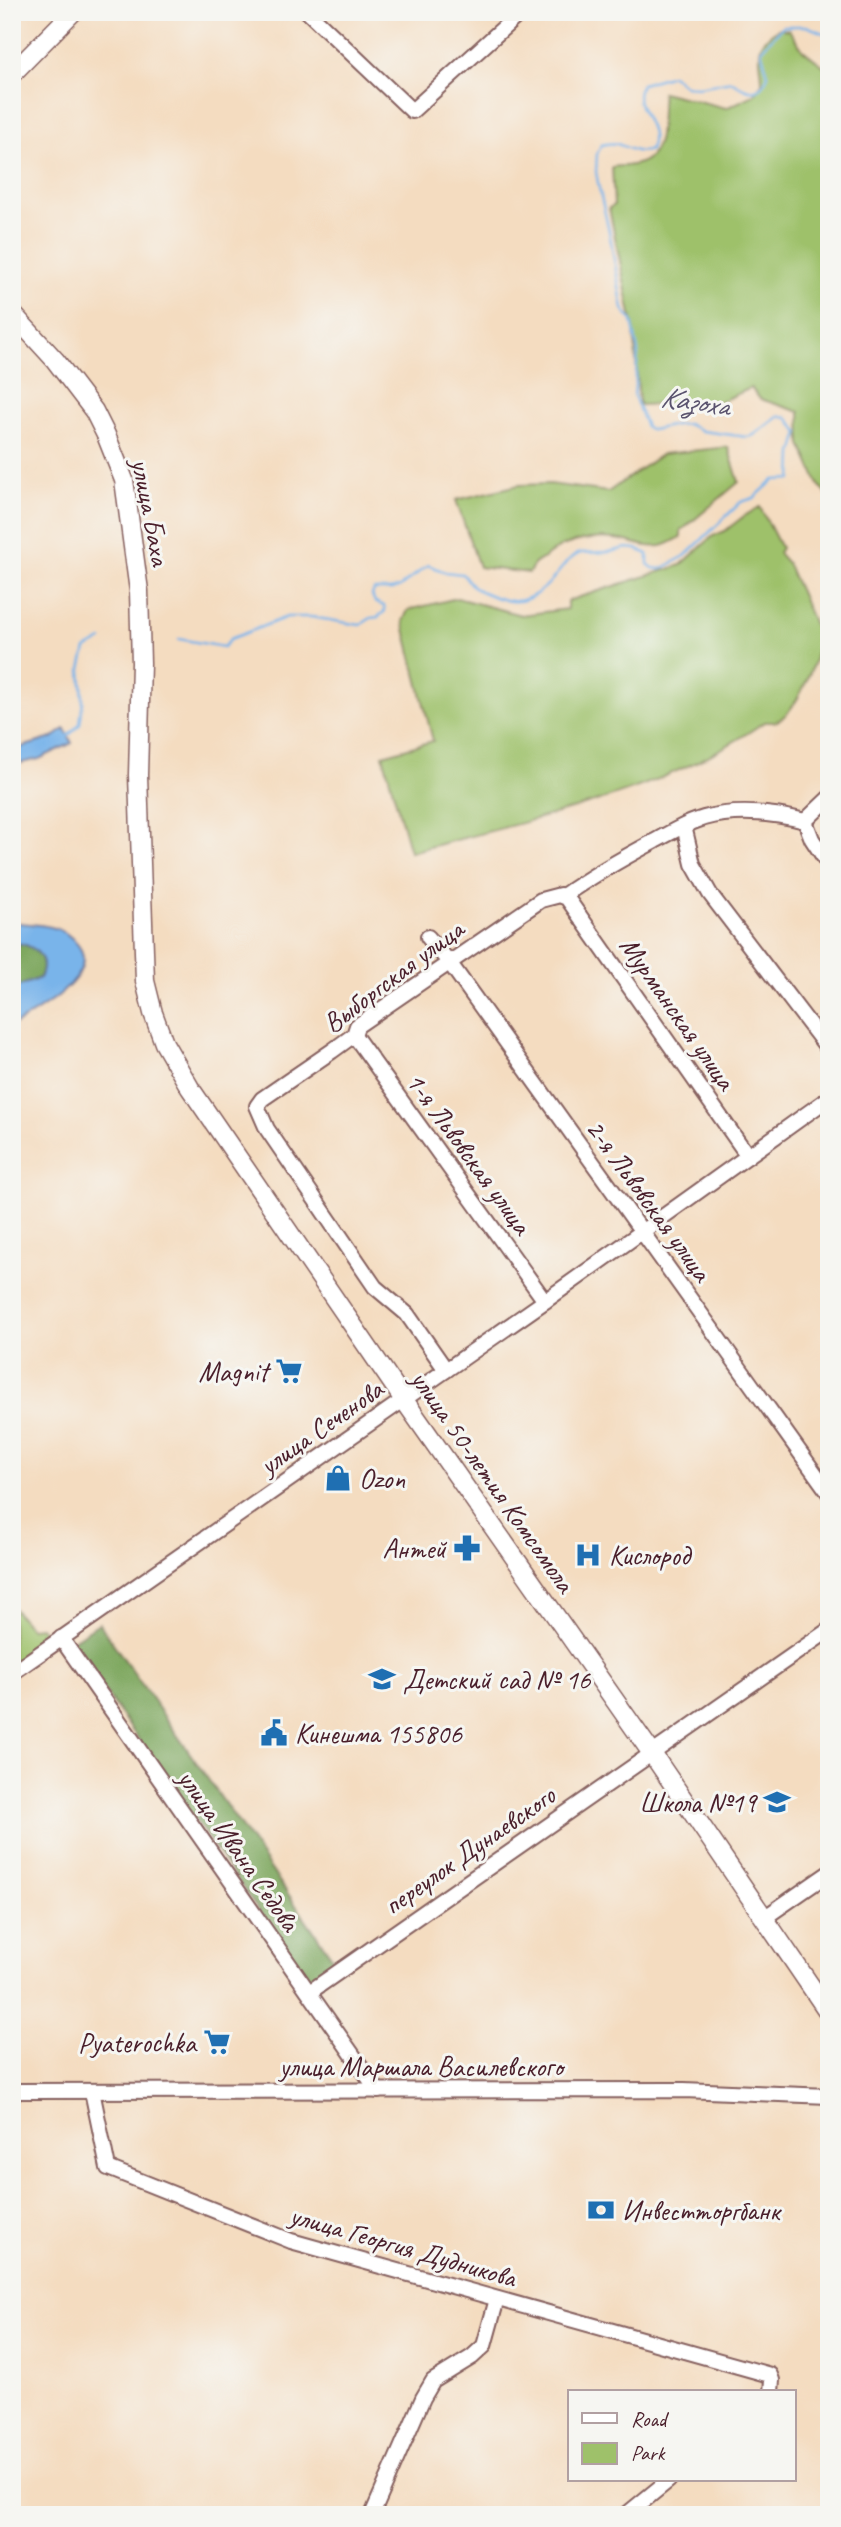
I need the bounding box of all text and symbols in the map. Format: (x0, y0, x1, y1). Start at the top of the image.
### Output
water label: Казоха (659, 377, 735, 425)
street label: улица Баха (123, 454, 179, 570)
street label: Выборгская улица (316, 910, 472, 1040)
street label: Мурманская улица (612, 930, 745, 1098)
street label: 1-я Львовская улица (398, 1065, 541, 1242)
street label: 2-я Львовская улица (578, 1112, 721, 1289)
place label: Magnit (199, 1354, 272, 1389)
supermarket icon: Magnit (274, 1356, 304, 1386)
street label: улица 50-летия Комсомола (402, 1361, 584, 1600)
street label: улица Сеченова (251, 1371, 391, 1484)
place label: Ozon (359, 1461, 405, 1496)
shop icon: Ozon (323, 1463, 353, 1493)
place label: Антей (382, 1531, 447, 1566)
pharmacy icon: Антей (452, 1533, 482, 1563)
place label: Кислород (609, 1538, 693, 1573)
hospital icon: Кислород (573, 1540, 603, 1570)
place label: Детский сад № 16 (403, 1662, 592, 1697)
school or university icon: Детский сад № 16 (367, 1664, 397, 1694)
place label: Кинешма 155806 (295, 1716, 463, 1751)
public building icon: Кинешма 155806 (259, 1718, 289, 1748)
street label: улица Ивана Седова (169, 1761, 309, 1939)
street label: переулок Дунаевского (376, 1777, 563, 1922)
place label: Школа №19 (639, 1785, 758, 1820)
school or university icon: Школа №19 (762, 1787, 792, 1817)
place label: Pyaterochka (78, 2025, 198, 2060)
supermarket icon: Pyaterochka (202, 2027, 232, 2057)
street label: улица Маршала Василевского (277, 2049, 566, 2084)
place label: Инвестторгбанк (622, 2193, 782, 2228)
bank icon: Инвестторгбанк (586, 2195, 616, 2225)
street label: улица Георгия Дудникова (284, 2196, 522, 2295)
legend (568, 2390, 796, 2482)
text: Road (631, 2406, 670, 2432)
text: Park (631, 2440, 666, 2466)

